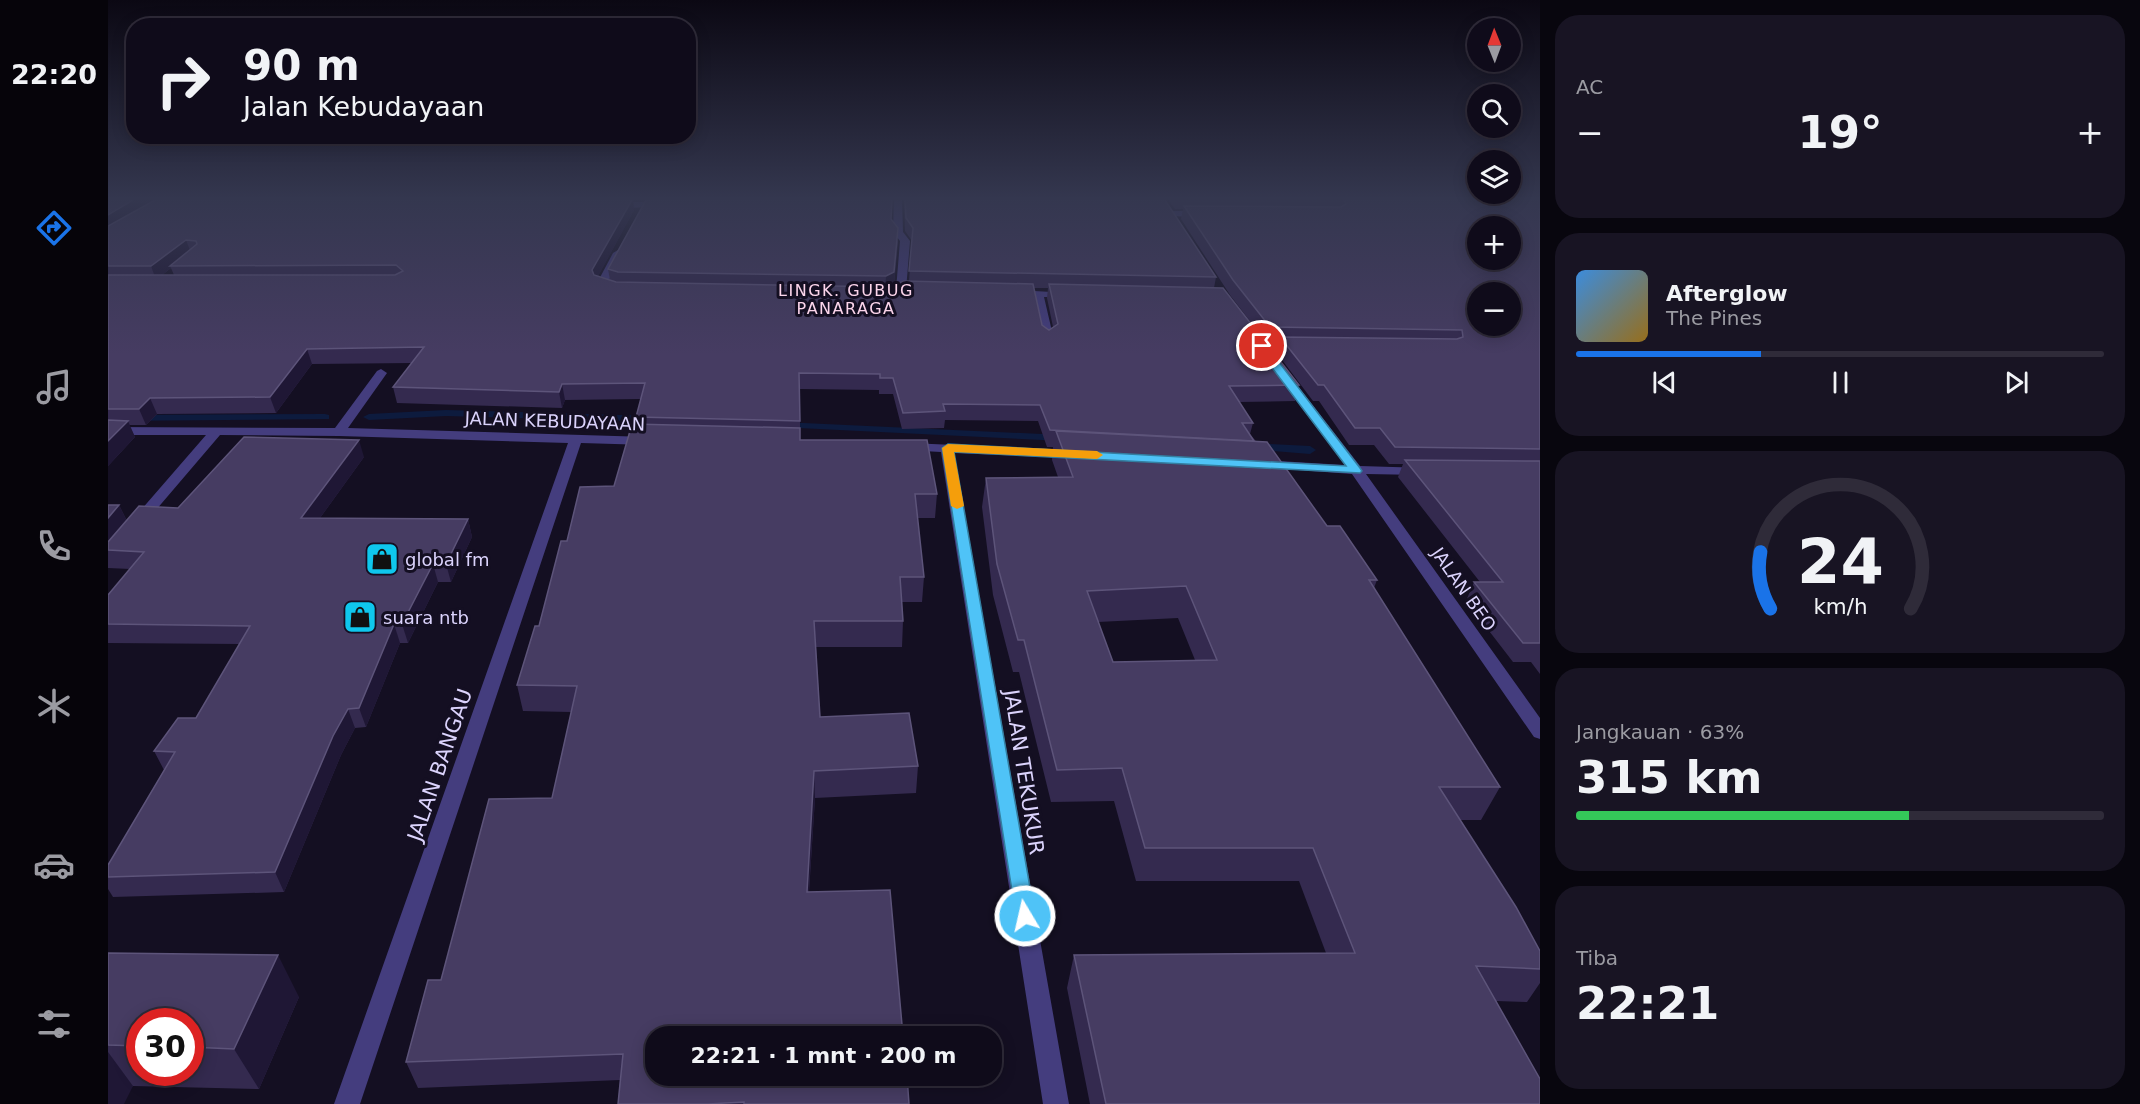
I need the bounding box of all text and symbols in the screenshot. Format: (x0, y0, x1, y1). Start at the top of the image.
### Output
north arrow (1467, 18, 1521, 72)
map controls (1467, 18, 1521, 336)
text: 90 m (243, 41, 360, 90)
icon: right (144, 42, 222, 120)
text: 22:20 (11, 59, 97, 90)
text: AC (1576, 75, 1603, 99)
button: search (1467, 84, 1521, 138)
text: Jalan Kebudayaan (243, 91, 484, 122)
text: 19° (1797, 106, 1883, 159)
text: − (1576, 113, 1604, 152)
text: + (2076, 113, 2104, 152)
button: layers (1467, 150, 1521, 204)
icon: directions (33, 207, 75, 249)
button: + (1467, 216, 1521, 270)
district label: LINGK. GUBUG PANARAGA (778, 281, 914, 318)
text: Afterglow (1666, 281, 1788, 306)
button: − (1467, 282, 1521, 336)
text: The Pines (1666, 306, 1762, 330)
pin (1236, 320, 1287, 371)
icon: arrive (1245, 329, 1278, 362)
icon: music (33, 366, 75, 408)
icon: previous (1648, 366, 1681, 399)
icon: pause (1824, 366, 1857, 399)
icon: next (2000, 366, 2033, 399)
street label: JALAN KEBUDAYAAN (463, 407, 646, 435)
icon: phone (33, 525, 75, 567)
text: 24 (1797, 525, 1883, 598)
shop icon: global fm (364, 541, 400, 577)
street label: JALAN BEO (1427, 542, 1500, 635)
place label: global fm (405, 549, 490, 570)
text: km/h (1813, 594, 1867, 619)
shop icon: suara ntb (342, 599, 378, 635)
place label: suara ntb (383, 607, 469, 628)
icon: climate (33, 685, 75, 727)
street label: JALAN BANGAU (402, 686, 477, 846)
street label: JALAN TEKUKUR (999, 686, 1049, 856)
text: Jangkauan · 63% (1576, 720, 1744, 744)
text: 315 km (1576, 751, 1762, 804)
icon: car (33, 844, 75, 886)
position arrow (993, 884, 1057, 948)
text: Tiba (1576, 946, 1618, 970)
text: 22:21 (1576, 977, 1719, 1030)
icon: filters (33, 1003, 75, 1045)
speed limit sign: 30 (126, 1008, 204, 1086)
text: 22:21 · 1 mnt · 200 m (691, 1043, 956, 1068)

